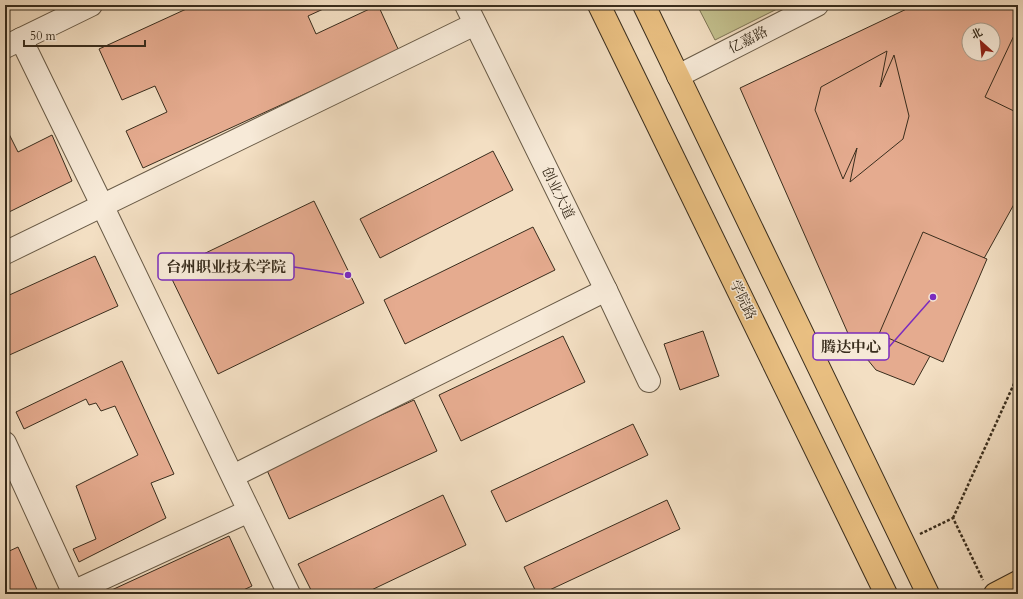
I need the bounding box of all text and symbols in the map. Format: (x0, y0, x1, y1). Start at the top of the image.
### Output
scale bar (24, 22, 145, 48)
street label: 亿嘉路 (725, 22, 771, 58)
north arrow (961, 22, 1001, 62)
text: 北 (968, 24, 985, 43)
text: 50 m (30, 28, 57, 44)
street label: 创业大道 (537, 164, 579, 222)
callout: 台州职业技术学院 (158, 253, 294, 280)
text: 台州职业技术学院 (166, 257, 286, 277)
street label: 学院路 (725, 277, 761, 323)
callout: 腾达中心 (813, 333, 889, 360)
text: 腾达中心 (821, 337, 881, 357)

